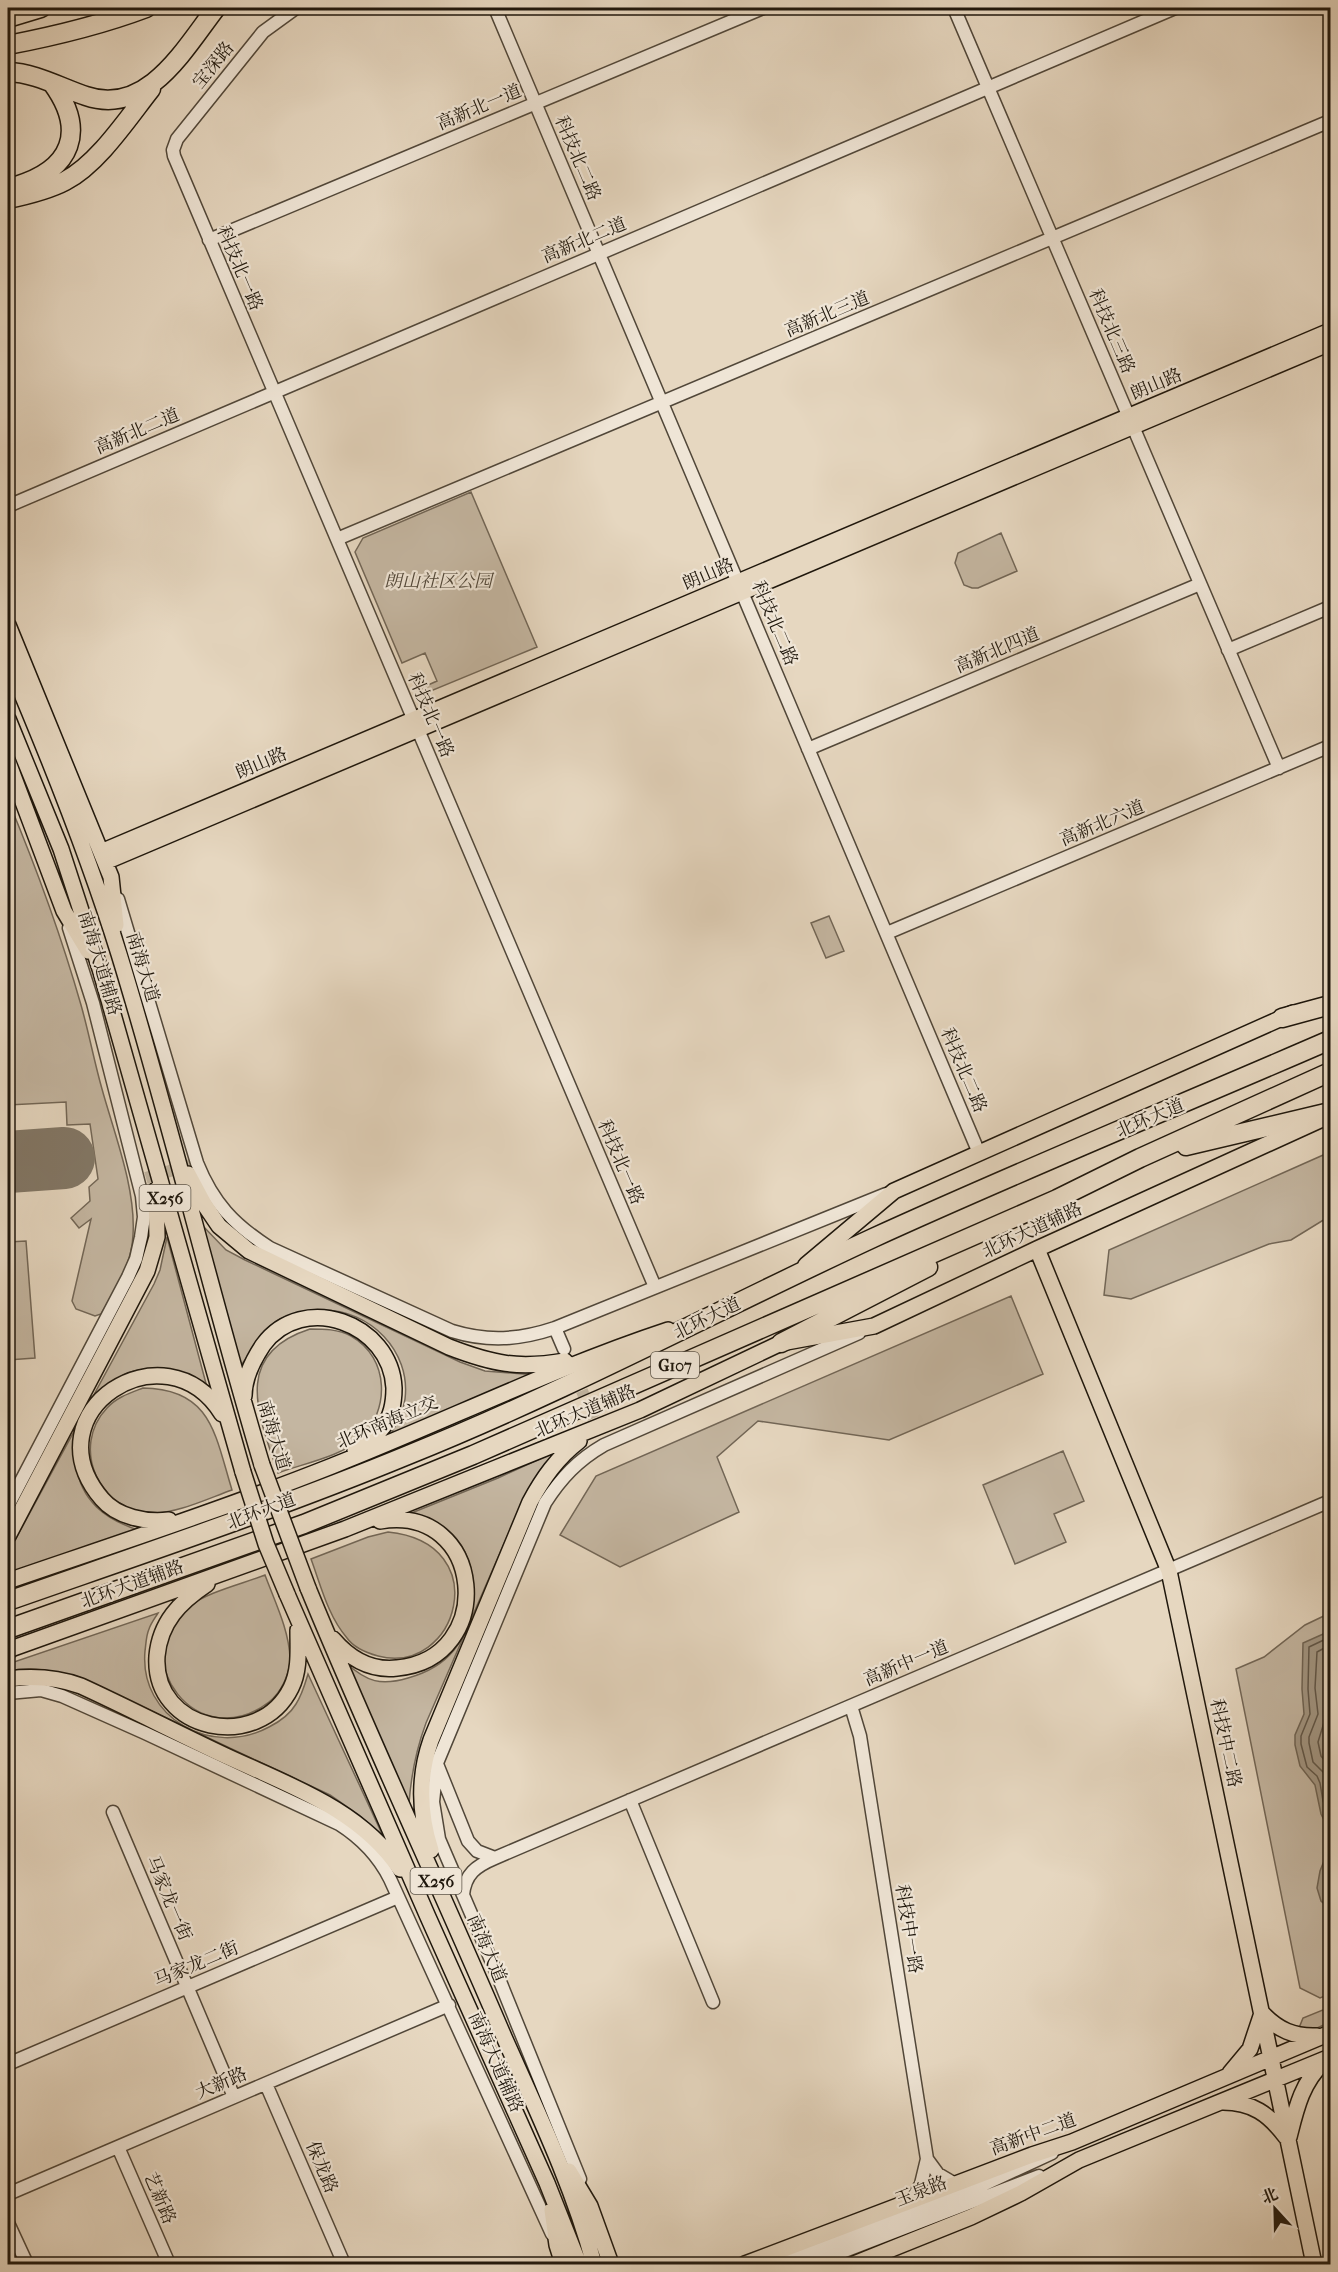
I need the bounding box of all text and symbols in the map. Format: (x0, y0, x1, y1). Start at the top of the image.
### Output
street label: 宝深路 (188, 38, 239, 93)
street label: 高新北一道 (434, 80, 525, 135)
street label: 科技北二路 (550, 113, 605, 204)
street label: 高新北二道 (539, 213, 630, 268)
street label: 科技北一路 (212, 223, 267, 314)
street label: 科技北三路 (1084, 286, 1139, 377)
street label: 高新北三道 (782, 287, 873, 342)
street label: 朗山路 (1127, 364, 1185, 405)
street label: 高新北二道 (92, 404, 183, 459)
street label: 朗山路 (679, 554, 737, 595)
park label: 朗山社区公园 (384, 571, 495, 592)
street label: 科技北二路 (747, 578, 802, 669)
street label: 高新北四道 (952, 623, 1043, 678)
street label: 科技北一路 (403, 670, 458, 761)
street label: 朗山路 (232, 743, 290, 784)
street label: 高新北六道 (1057, 796, 1148, 851)
street label: 南海大道辅路 (74, 908, 125, 1018)
street label: 南海大道 (122, 930, 163, 1005)
street label: 科技北二路 (936, 1025, 991, 1116)
street label: 北环大道 (1113, 1095, 1187, 1142)
street label: 科技北一路 (593, 1117, 648, 1208)
road number: X256 (140, 1185, 190, 1211)
street label: 北环大道辅路 (979, 1198, 1086, 1263)
street label: 北环大道 (670, 1293, 744, 1344)
road number: G107 (651, 1352, 699, 1378)
street label: 北环大道辅路 (531, 1381, 639, 1442)
street label: 北环南海立交 (333, 1392, 441, 1453)
street label: 南海大道 (253, 1398, 294, 1473)
street label: 北环大道 (224, 1489, 299, 1534)
street label: 北环大道辅路 (78, 1556, 187, 1613)
street label: 高新中一道 (861, 1636, 952, 1691)
street label: 科技中二路 (1206, 1697, 1245, 1789)
street label: 马家龙一街 (141, 1853, 196, 1944)
road number: X256 (410, 1868, 462, 1894)
street label: 科技中一路 (891, 1883, 926, 1975)
street label: 南海大道 (463, 1911, 510, 1985)
street label: 马家龙二街 (151, 1937, 242, 1992)
street label: 南海大道辅路 (464, 2009, 527, 2116)
street label: 大新路 (192, 2063, 250, 2104)
street label: 高新中二道 (987, 2109, 1079, 2160)
street label: 保龙路 (301, 2138, 342, 2196)
street label: 艺新路 (139, 2169, 180, 2227)
street label: 玉泉路 (892, 2172, 950, 2211)
north arrow (1245, 2179, 1305, 2239)
text: 北 (1259, 2184, 1281, 2207)

